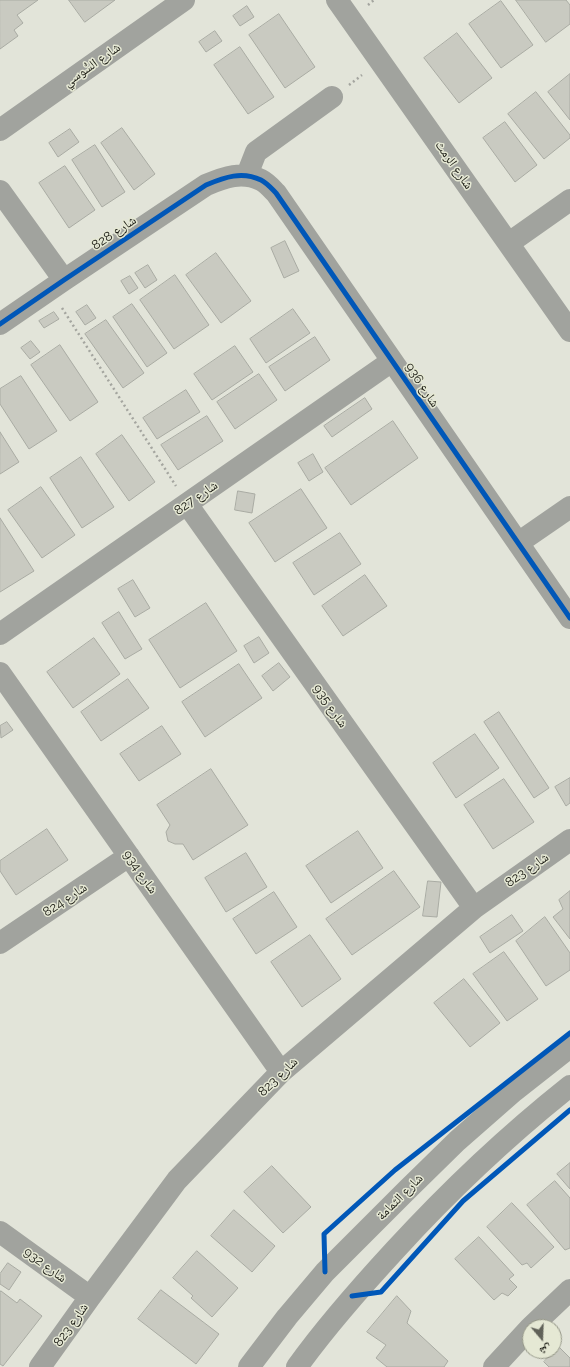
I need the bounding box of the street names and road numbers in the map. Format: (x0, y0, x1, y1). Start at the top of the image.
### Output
street label: شارع السُّوسي (60, 40, 124, 90)
street label: شارع الرمث (432, 138, 476, 192)
street label: شارع 828 (89, 212, 139, 254)
street label: شارع 936 (401, 360, 443, 410)
street label: شارع 827 (171, 477, 221, 519)
street label: شارع 935 (309, 681, 351, 731)
street label: شارع 934 (119, 847, 161, 897)
street label: شارع 823 (502, 849, 552, 891)
street label: شارع 824 (40, 880, 90, 920)
street label: شارع 823 (255, 1054, 301, 1100)
street label: شارع الثمامة (374, 1171, 426, 1223)
street label: شارع 932 (20, 1244, 70, 1286)
street label: شارع 823 (50, 1300, 92, 1350)

